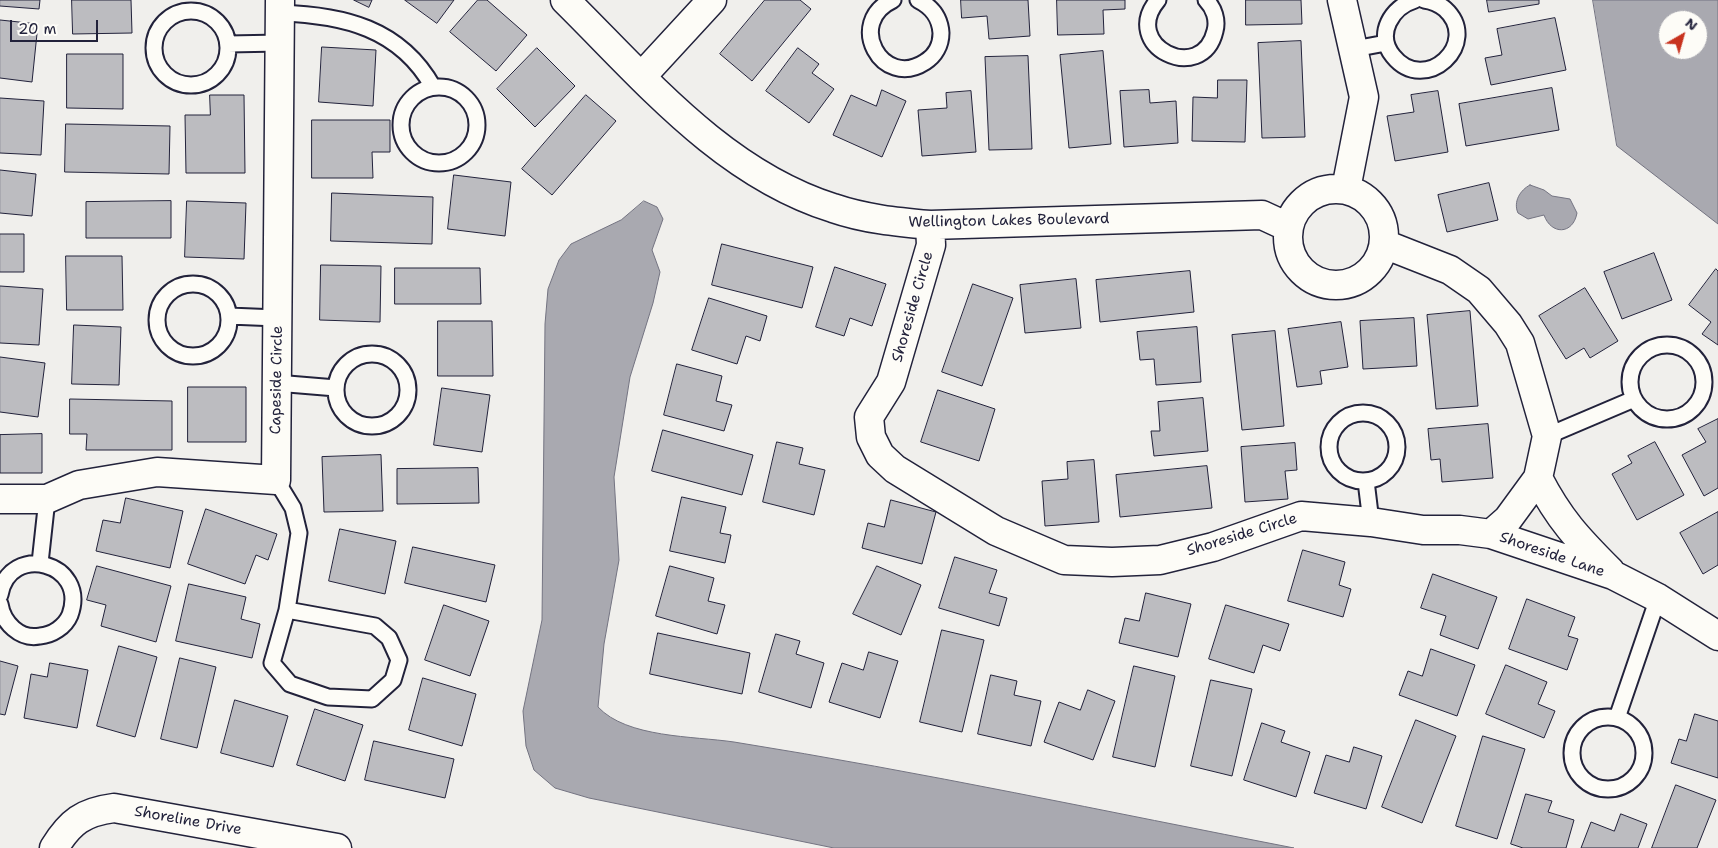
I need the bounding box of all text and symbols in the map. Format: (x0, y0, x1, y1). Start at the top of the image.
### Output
scale bar (12, 10, 100, 42)
north arrow (1658, 10, 1708, 60)
text: N (1682, 13, 1702, 34)
text: 20 m (18, 19, 57, 39)
street label: Wellington Lakes Boulevard (908, 210, 1110, 232)
street label: Shoreside Circle (889, 249, 937, 365)
street label: Capeside Circle (267, 326, 287, 434)
street label: Shoreside Circle (1185, 510, 1299, 560)
street label: Shoreside Lane (1497, 529, 1607, 581)
street label: Shoreline Drive (133, 803, 243, 839)

